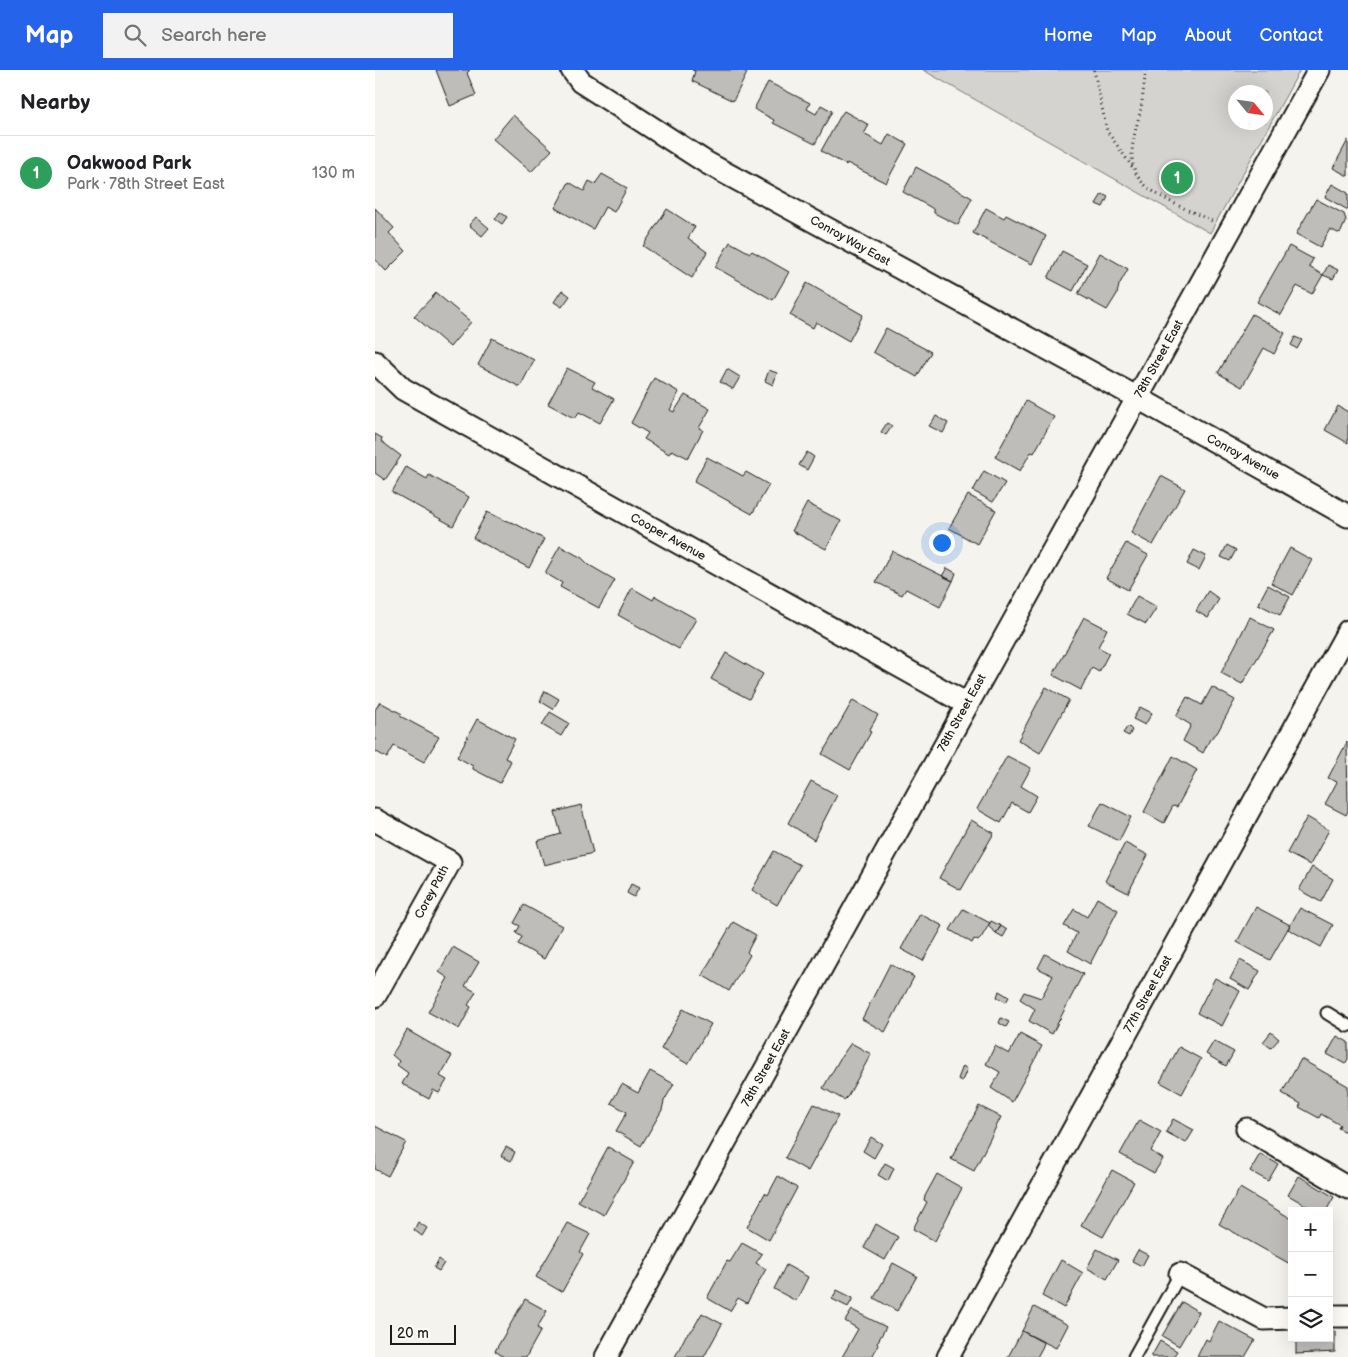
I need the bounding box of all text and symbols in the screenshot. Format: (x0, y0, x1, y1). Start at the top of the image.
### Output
search box (103, 13, 453, 58)
text: Map (25, 21, 73, 50)
icon: search (121, 21, 149, 49)
text: Search here (161, 24, 267, 47)
text: Home (1044, 25, 1093, 46)
text: Map (1121, 25, 1157, 46)
text: About (1185, 25, 1232, 46)
text: Contact (1260, 25, 1323, 46)
north arrow (1228, 85, 1273, 130)
text: Nearby (20, 90, 90, 115)
text: Oakwood Park (67, 152, 191, 175)
pin: 1 (1161, 159, 1193, 197)
text: 1 (33, 164, 39, 183)
text: 130 m (312, 164, 355, 183)
text: Park · 78th Street East (67, 175, 225, 194)
street label: Conroy Way East (807, 213, 893, 269)
street label: 78th Street East (1131, 317, 1187, 401)
street label: Conroy Avenue (1204, 431, 1282, 483)
street label: Cooper Avenue (628, 510, 708, 564)
your location (929, 530, 955, 556)
street label: 78th Street East (934, 671, 990, 755)
street label: Corey Path (412, 862, 453, 921)
street label: 77th Street East (1121, 953, 1175, 1035)
street label: 78th Street East (738, 1026, 794, 1110)
map controls (1288, 1207, 1333, 1342)
button: + (1288, 1207, 1333, 1252)
button: − (1288, 1252, 1333, 1297)
button: layers (1288, 1297, 1333, 1342)
scale bar (390, 1322, 456, 1345)
text: 20 m (397, 1325, 429, 1342)

